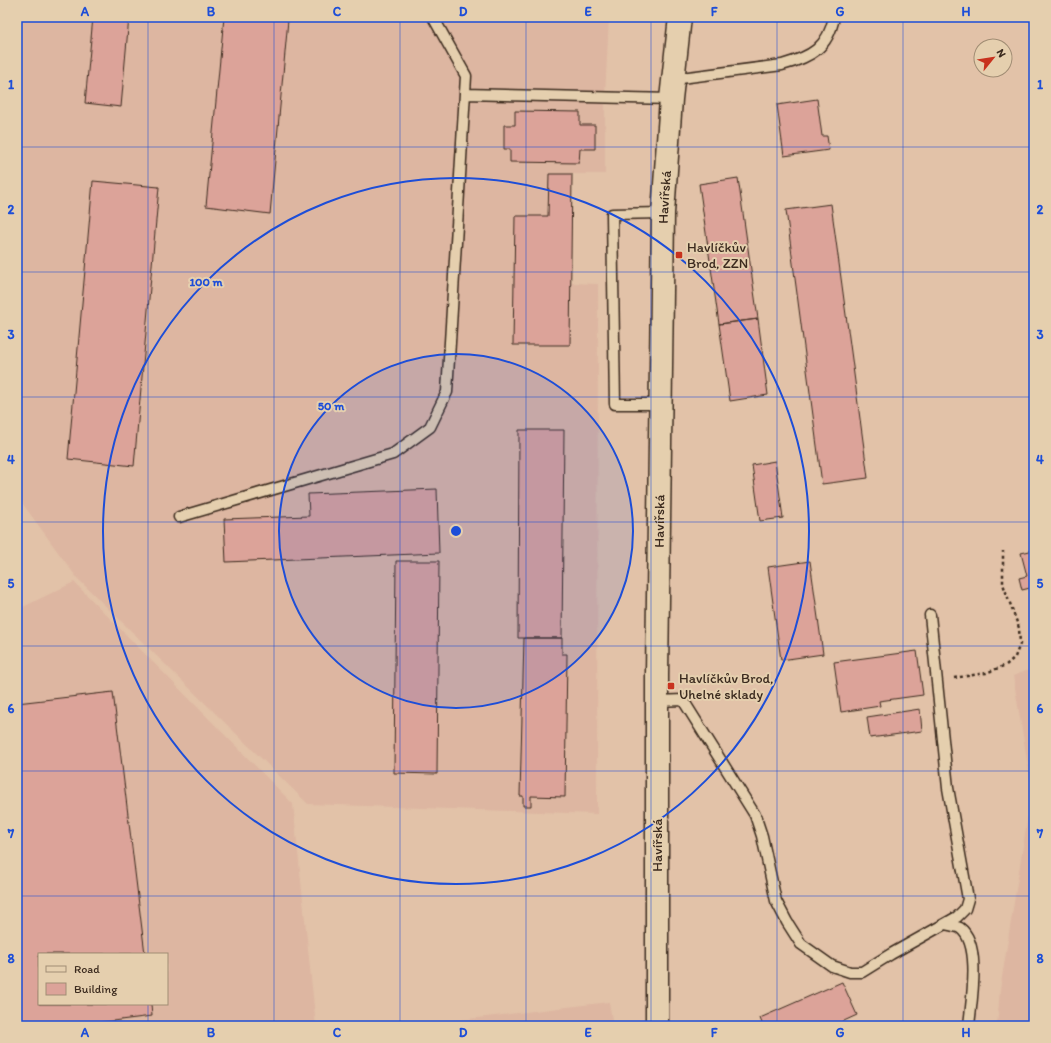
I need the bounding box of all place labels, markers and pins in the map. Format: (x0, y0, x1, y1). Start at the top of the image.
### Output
place label: Havlíčkův Brod, ZZN (687, 239, 748, 272)
marker: Havlíčkův Brod, ZZN (674, 250, 684, 260)
centre of rings (449, 524, 463, 538)
place label: Havlíčkův Brod, Uhelné sklady (679, 670, 774, 703)
marker: Havlíčkův Brod, Uhelné sklady (666, 681, 676, 691)

